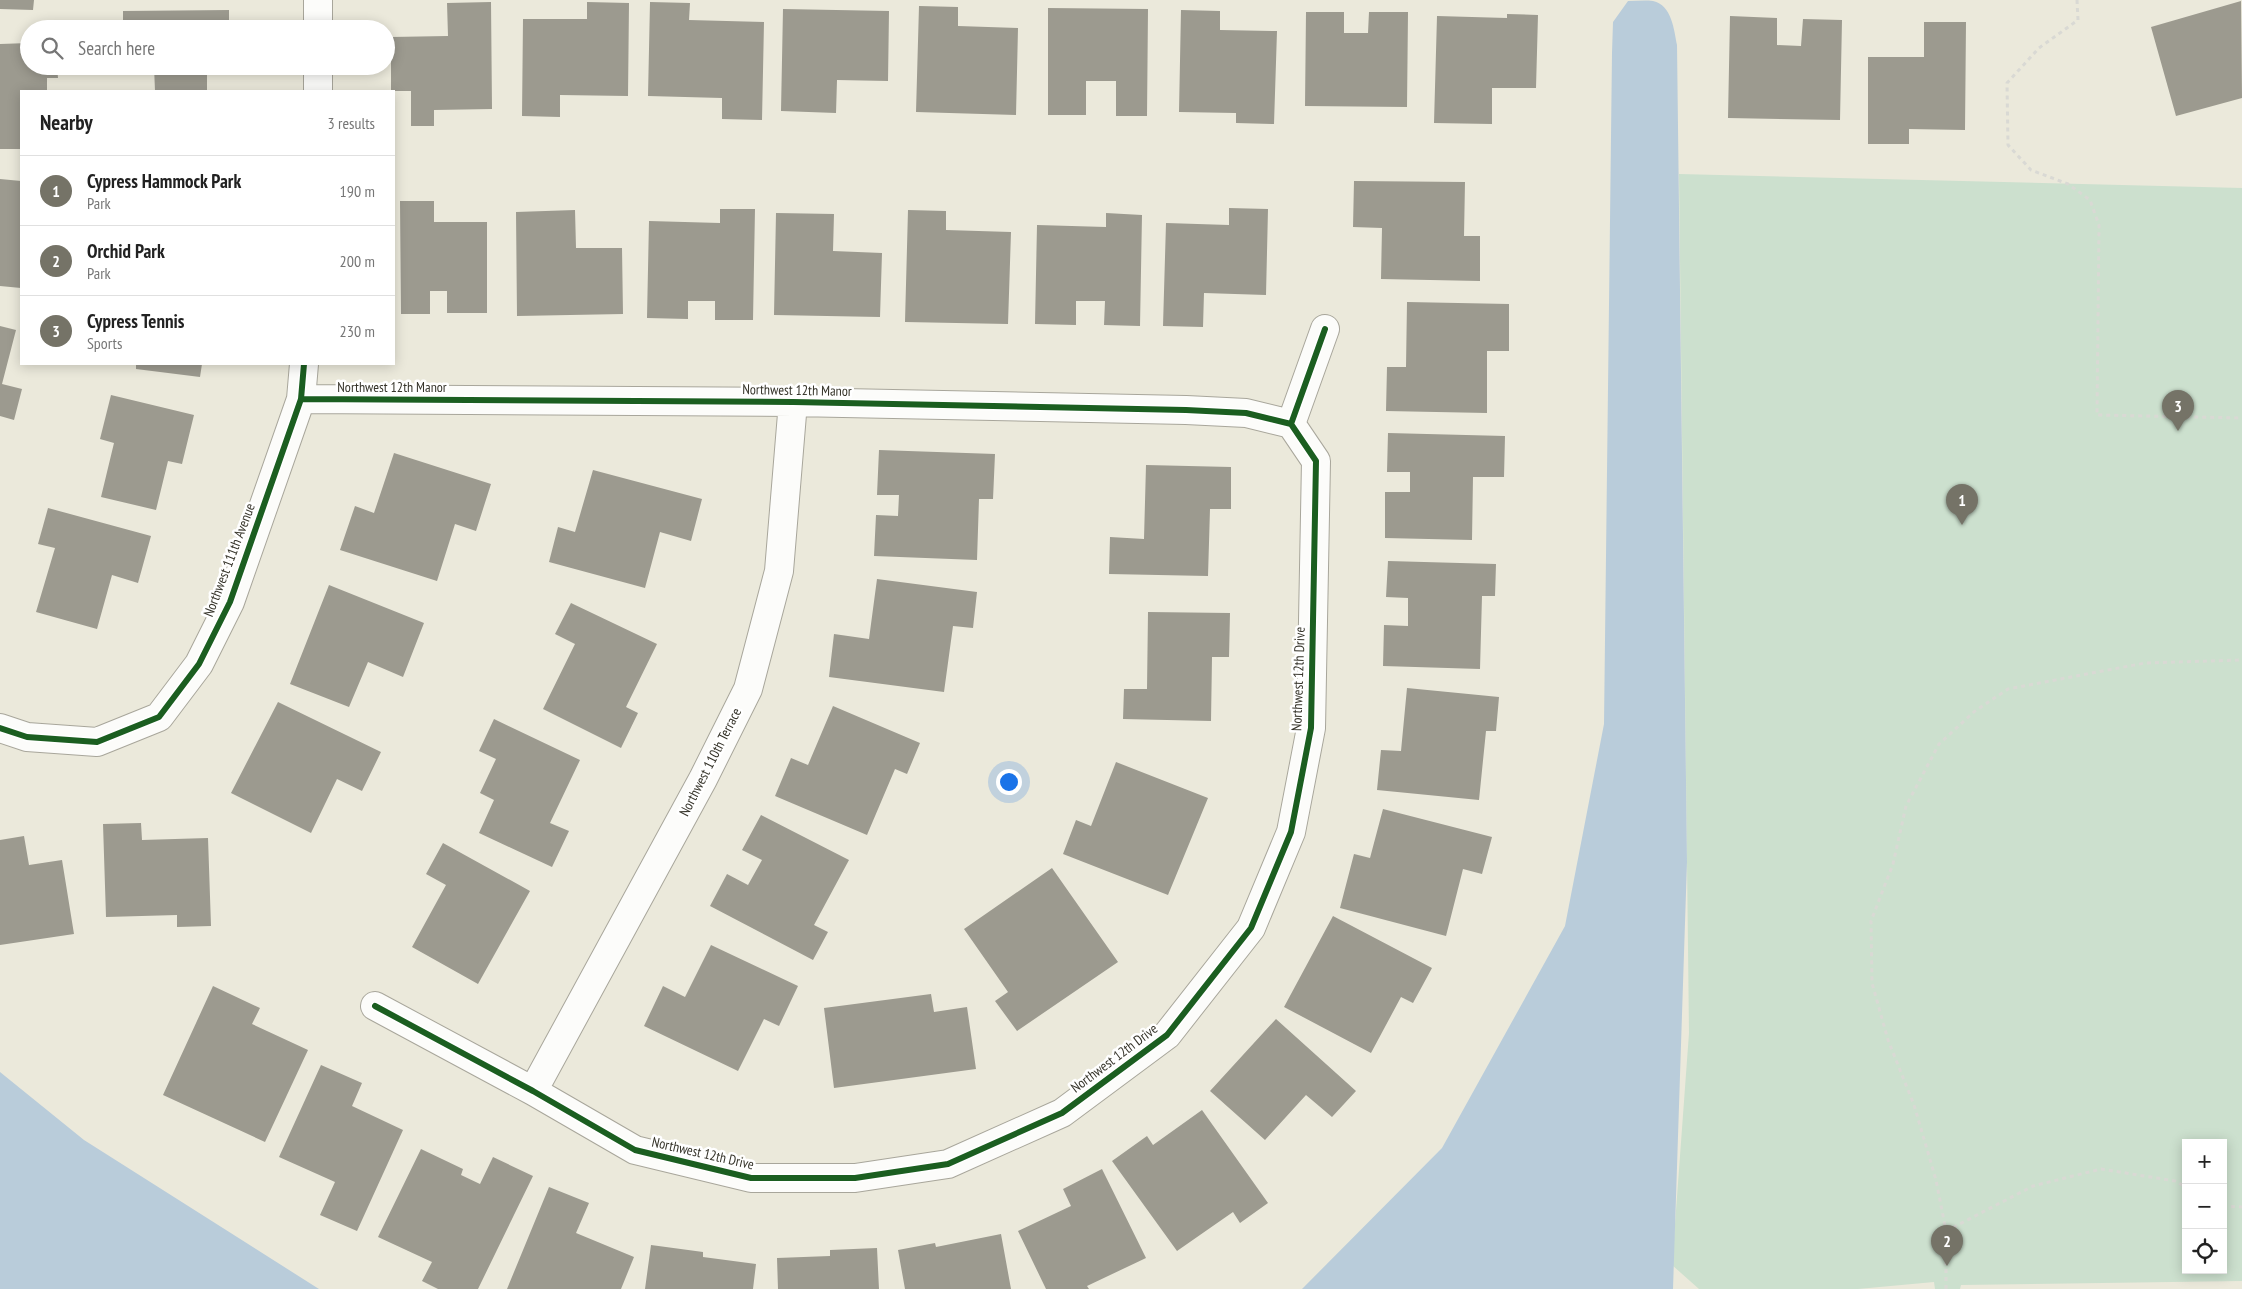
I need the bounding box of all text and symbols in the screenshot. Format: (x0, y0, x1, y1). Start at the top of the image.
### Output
search box (20, 20, 395, 75)
icon: search (38, 34, 66, 62)
text: Search here (78, 36, 155, 60)
text: Nearby (40, 109, 93, 136)
text: 3 results (328, 113, 375, 133)
text: Cypress Hammock Park (87, 169, 241, 193)
text: 1 (52, 181, 60, 201)
text: 190 m (340, 181, 375, 201)
text: Park (87, 193, 111, 213)
text: Orchid Park (87, 239, 165, 263)
text: 2 (52, 251, 60, 271)
text: 200 m (340, 251, 375, 271)
text: Park (87, 263, 111, 283)
text: Cypress Tennis (87, 309, 184, 333)
text: 3 (52, 321, 60, 341)
text: 230 m (340, 321, 375, 341)
text: Sports (87, 333, 122, 353)
street label: Northwest 12th Manor (337, 378, 447, 396)
street label: Northwest 12th Manor (742, 380, 852, 400)
pin: 3 (2162, 390, 2194, 431)
pin: 1 (1946, 484, 1978, 525)
street label: Northwest 111th Avenue (199, 500, 259, 619)
street label: Northwest 12th Drive (1287, 626, 1309, 731)
street label: Northwest 110th Terrace (675, 705, 745, 819)
your location (996, 769, 1022, 795)
street label: Northwest 12th Drive (1067, 1019, 1161, 1097)
street label: Northwest 12th Drive (650, 1133, 756, 1174)
map controls (2182, 1139, 2227, 1274)
button: + (2182, 1139, 2227, 1184)
button: − (2182, 1184, 2227, 1229)
pin: 2 (1931, 1225, 1963, 1266)
button: locate (2182, 1229, 2227, 1274)

